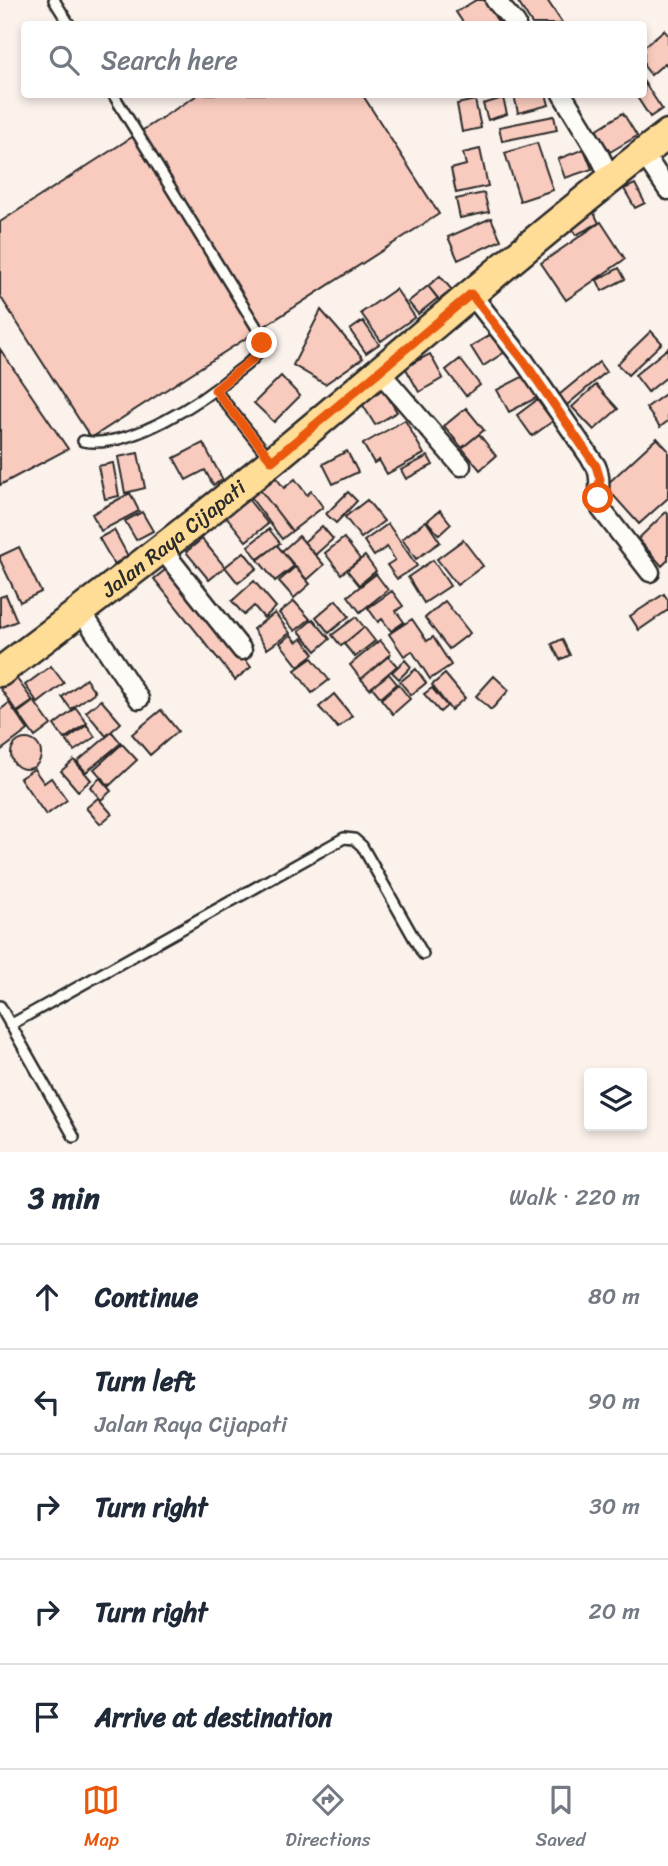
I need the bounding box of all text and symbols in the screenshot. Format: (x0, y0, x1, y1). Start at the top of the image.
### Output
search box (21, 21, 647, 98)
text: Search here (101, 37, 238, 83)
icon: search (45, 41, 83, 79)
route end (246, 327, 277, 358)
street label: Jalan Raya Cijapati (92, 469, 256, 608)
route start (582, 482, 613, 513)
map controls (584, 1068, 647, 1131)
button: layers (584, 1068, 647, 1131)
text: 3 min (28, 1171, 100, 1225)
text: Walk · 220 m (509, 1177, 640, 1218)
text: Continue (95, 1274, 198, 1320)
text: 80 m (588, 1276, 640, 1317)
icon: ahead (28, 1278, 66, 1316)
text: Turn left (95, 1358, 195, 1404)
text: 90 m (588, 1381, 640, 1422)
icon: left (28, 1383, 66, 1421)
text: Jalan Raya Cijapati (95, 1404, 287, 1445)
text: Turn right (95, 1484, 208, 1530)
text: 30 m (589, 1486, 640, 1527)
icon: right (28, 1488, 66, 1526)
text: Turn right (95, 1589, 208, 1635)
text: 20 m (589, 1591, 640, 1632)
icon: right (28, 1593, 66, 1631)
text: Arrive at destination (95, 1694, 332, 1740)
icon: arrive (28, 1698, 66, 1736)
tab: Map (82, 1781, 120, 1856)
tab: Directions (285, 1781, 371, 1856)
tab: Saved (535, 1781, 586, 1856)

